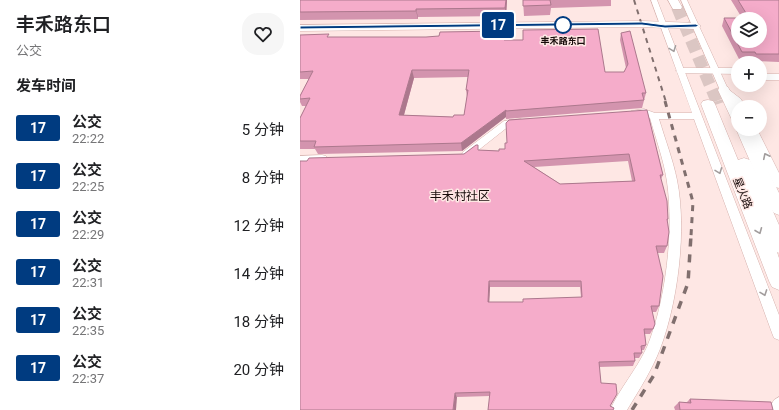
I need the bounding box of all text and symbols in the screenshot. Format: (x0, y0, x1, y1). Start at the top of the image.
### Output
line badge: 17 (480, 12, 516, 38)
map controls (731, 12, 767, 136)
button: layers (731, 12, 767, 48)
text: 丰禾路东口 (16, 13, 111, 36)
button: heart (242, 13, 284, 55)
marker: 丰禾路东口 (554, 16, 572, 34)
text: 17 (490, 17, 506, 33)
place label: 丰禾路东口 (540, 36, 586, 46)
text: 公交 (16, 43, 42, 58)
one-way arrow (669, 46, 677, 53)
button: + (731, 56, 767, 92)
text: 发车时间 (16, 77, 76, 95)
button: − (731, 100, 767, 136)
text: 公交 (72, 113, 102, 131)
text: 17 (30, 120, 46, 136)
text: 5 分钟 (242, 121, 284, 139)
text: 22:22 (72, 131, 104, 146)
one-way arrow (763, 153, 770, 161)
text: 公交 (72, 161, 102, 179)
text: 17 (30, 168, 46, 184)
one-way arrow (714, 168, 722, 175)
text: 8 分钟 (242, 169, 284, 187)
street label: 星火路 (730, 175, 755, 211)
text: 22:25 (72, 179, 104, 194)
district label: 丰禾村社区 (430, 189, 490, 203)
text: 公交 (72, 209, 102, 227)
text: 17 (30, 216, 46, 232)
text: 12 分钟 (233, 217, 284, 235)
text: 22:29 (72, 227, 104, 242)
one-way arrow (754, 227, 762, 235)
text: 公交 (72, 257, 102, 275)
text: 17 (30, 264, 46, 280)
text: 14 分钟 (233, 265, 284, 283)
text: 22:31 (72, 275, 104, 290)
one-way arrow (760, 289, 768, 296)
text: 公交 (72, 305, 102, 323)
text: 17 (30, 312, 46, 328)
text: 18 分钟 (233, 313, 284, 331)
text: 22:35 (72, 323, 104, 338)
text: 公交 (72, 353, 102, 371)
text: 17 (30, 360, 46, 376)
text: 20 分钟 (233, 361, 284, 379)
text: 22:37 (72, 371, 104, 386)

